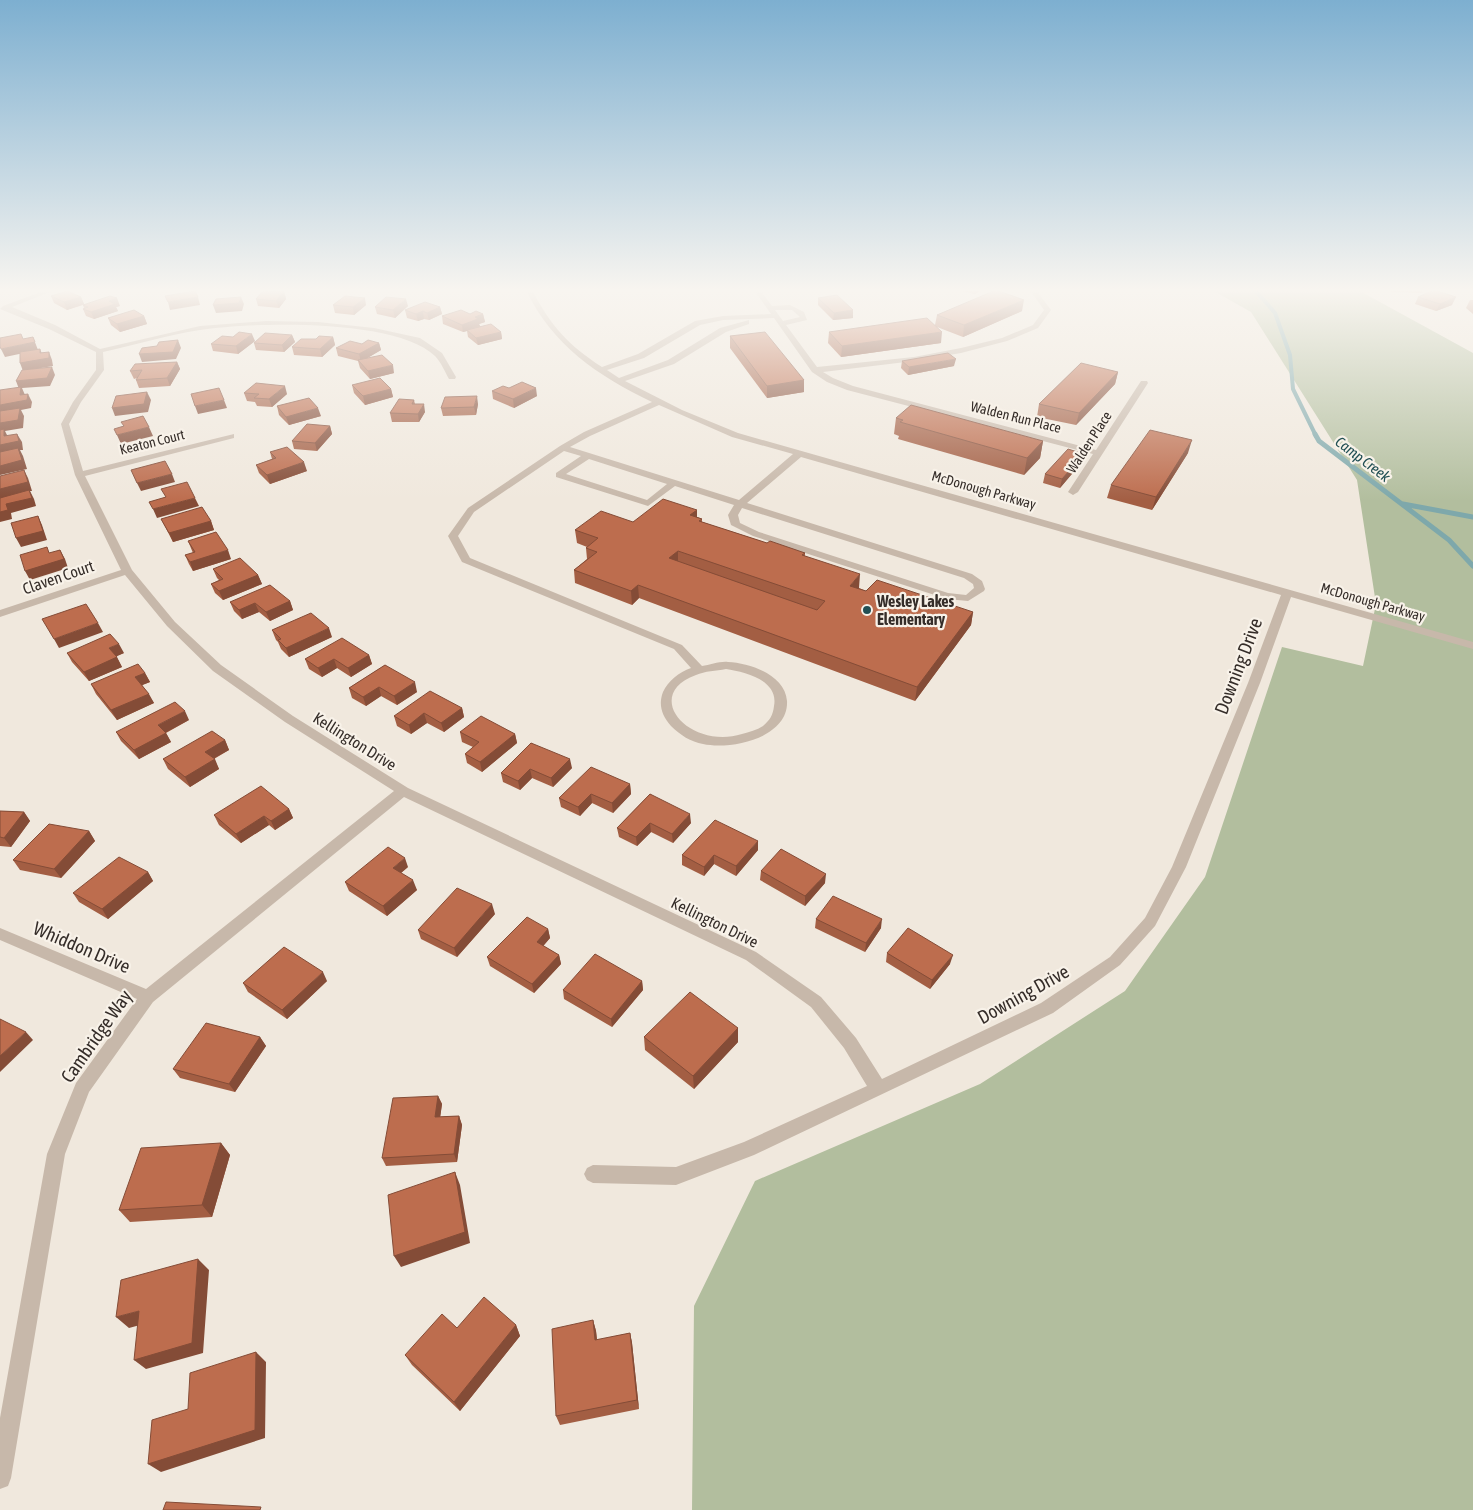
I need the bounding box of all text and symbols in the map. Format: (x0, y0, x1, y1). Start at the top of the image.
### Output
street label: Walden Run Place (969, 398, 1063, 436)
street label: Walden Place (1063, 408, 1115, 476)
street label: Keaton Court (118, 426, 186, 458)
water label: Camp Creek (1332, 433, 1394, 485)
street label: McDonough Parkway (930, 467, 1038, 513)
street label: Claven Court (20, 556, 96, 598)
street label: McDonough Parkway (1319, 579, 1427, 625)
place label: Wesley Lakes Elementary (876, 592, 955, 628)
marker: Wesley Lakes Elementary (861, 604, 873, 616)
street label: Downing Drive (1210, 615, 1266, 717)
street label: Kellington Drive (310, 708, 400, 775)
street label: Kellington Drive (668, 893, 761, 952)
street label: Whiddon Drive (30, 917, 134, 977)
street label: Downing Drive (973, 960, 1073, 1028)
street label: Cambridge Way (56, 985, 136, 1087)

